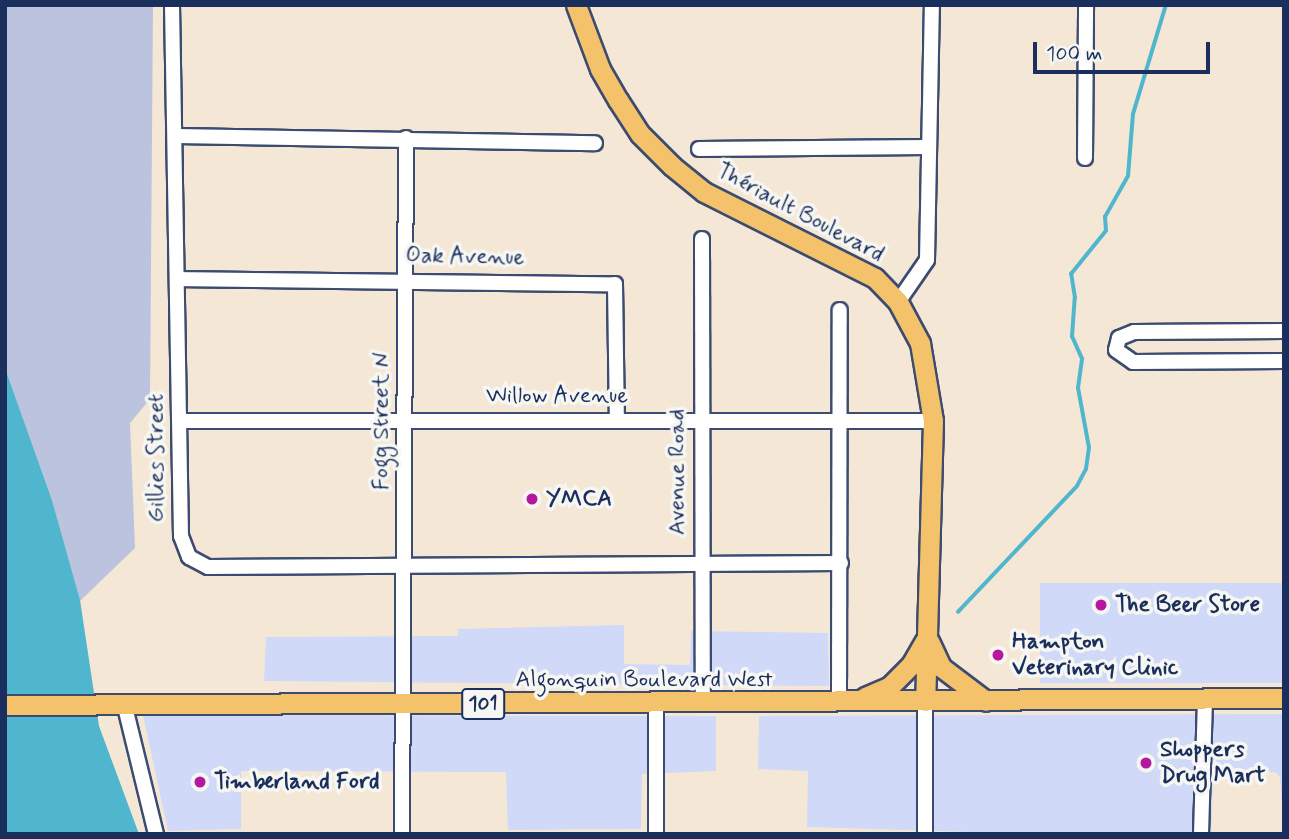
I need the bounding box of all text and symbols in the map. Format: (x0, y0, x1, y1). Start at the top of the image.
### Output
scale bar (1037, 28, 1214, 72)
text: 100 m (1046, 40, 1102, 68)
street label: Thériault Boulevard (712, 158, 888, 268)
street label: Oak Avenue (406, 242, 524, 272)
street label: Fogg Street N (368, 352, 396, 490)
street label: Willow Avenue (487, 382, 627, 410)
street label: Gillies Street (143, 392, 171, 524)
street label: Avenue Road (664, 410, 692, 534)
place label: YMCA (546, 485, 612, 513)
marker: YMCA (524, 491, 540, 507)
place label: The Beer Store (1115, 591, 1260, 619)
marker: The Beer Store (1093, 597, 1109, 613)
place label: Hampton Veterinary Clinic (1012, 628, 1178, 682)
marker: Hampton Veterinary Clinic (990, 647, 1006, 663)
street label: Algonquin Boulevard West (518, 666, 770, 694)
road number: 101 (460, 686, 506, 722)
place label: Shoppers Drug Mart (1160, 736, 1266, 790)
marker: Shoppers Drug Mart (1138, 755, 1154, 771)
place label: Timberland Ford (214, 768, 379, 796)
marker: Timberland Ford (192, 774, 208, 790)

